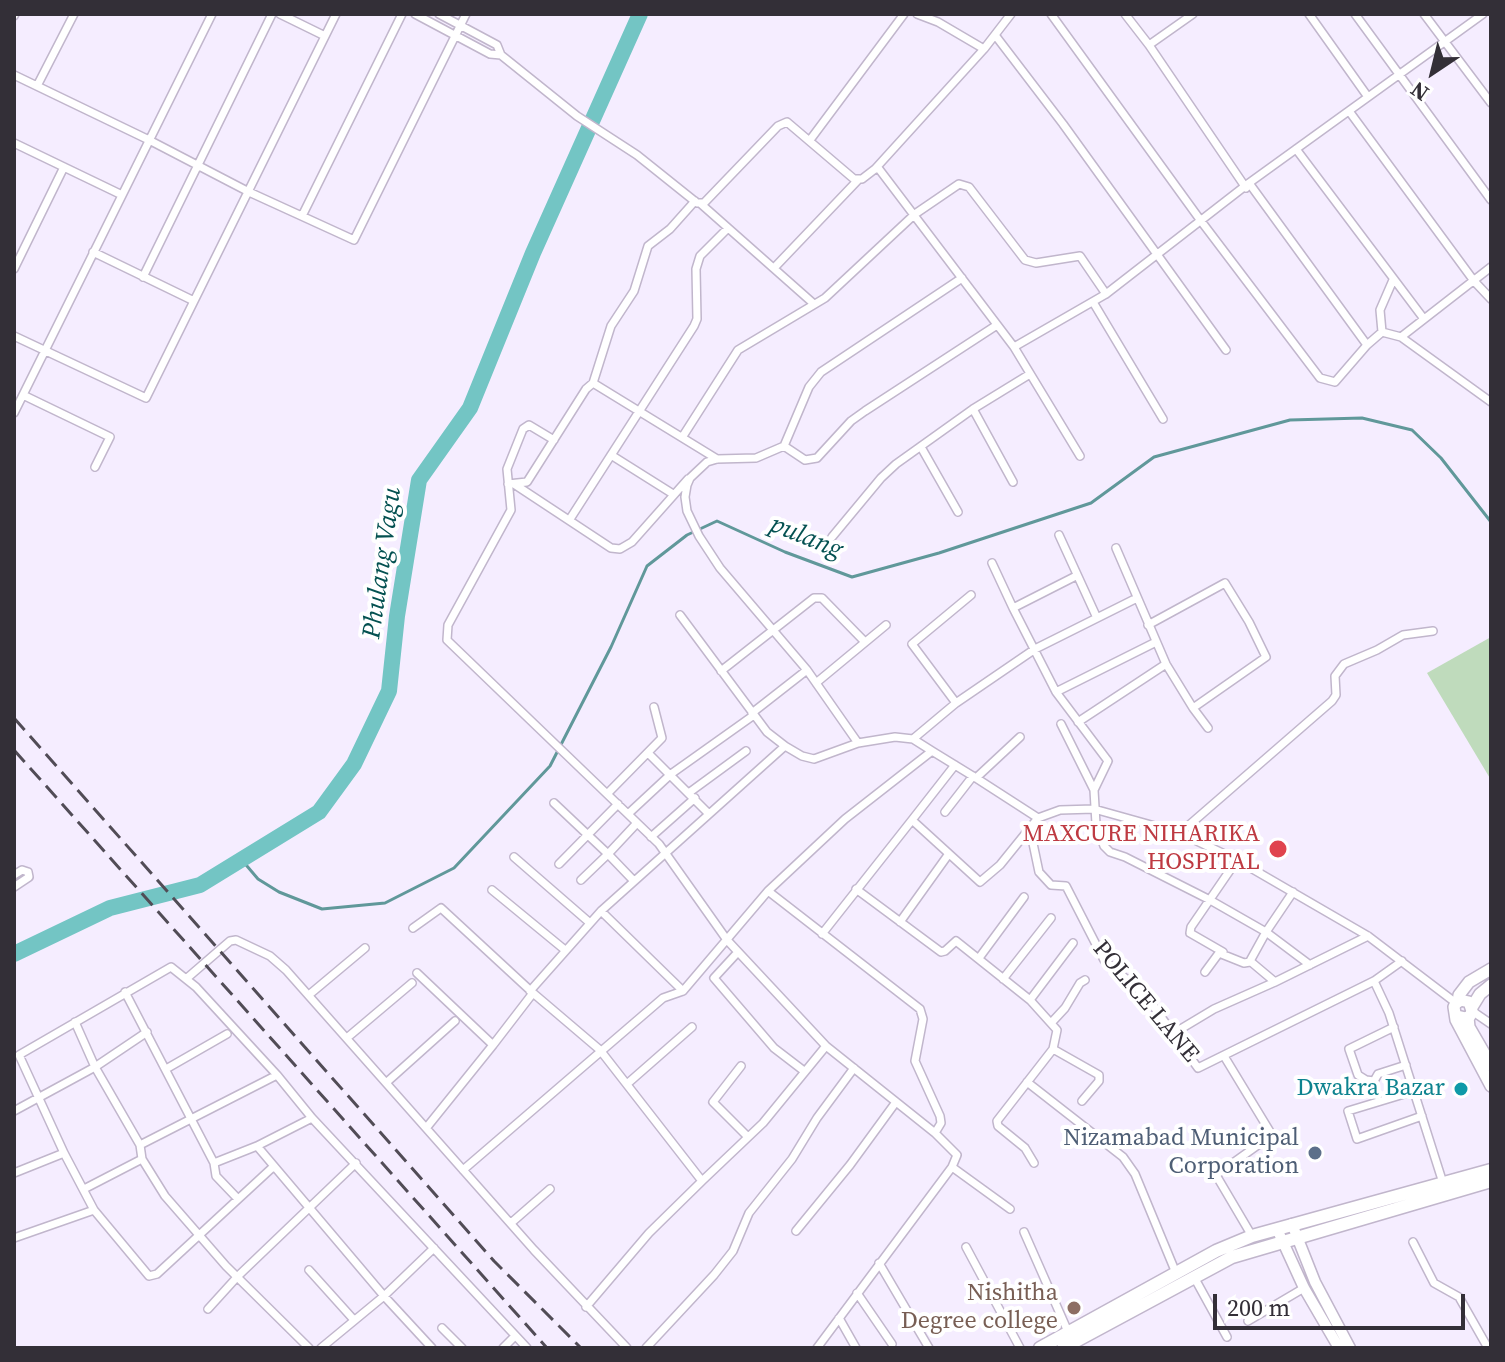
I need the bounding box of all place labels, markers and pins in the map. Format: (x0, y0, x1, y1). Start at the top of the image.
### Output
place label: MAXCURE NIHARIKA HOSPITAL (1022, 821, 1260, 877)
marker: MAXCURE NIHARIKA HOSPITAL (1267, 838, 1289, 860)
place label: Dwakra Bazar (1296, 1075, 1445, 1103)
marker: Dwakra Bazar (1452, 1080, 1470, 1098)
place label: Nizamabad Municipal Corporation (1063, 1125, 1299, 1181)
marker: Nizamabad Municipal Corporation (1306, 1144, 1324, 1162)
place label: Nishitha Degree college (901, 1280, 1058, 1336)
marker: Nishitha Degree college (1065, 1299, 1083, 1317)

